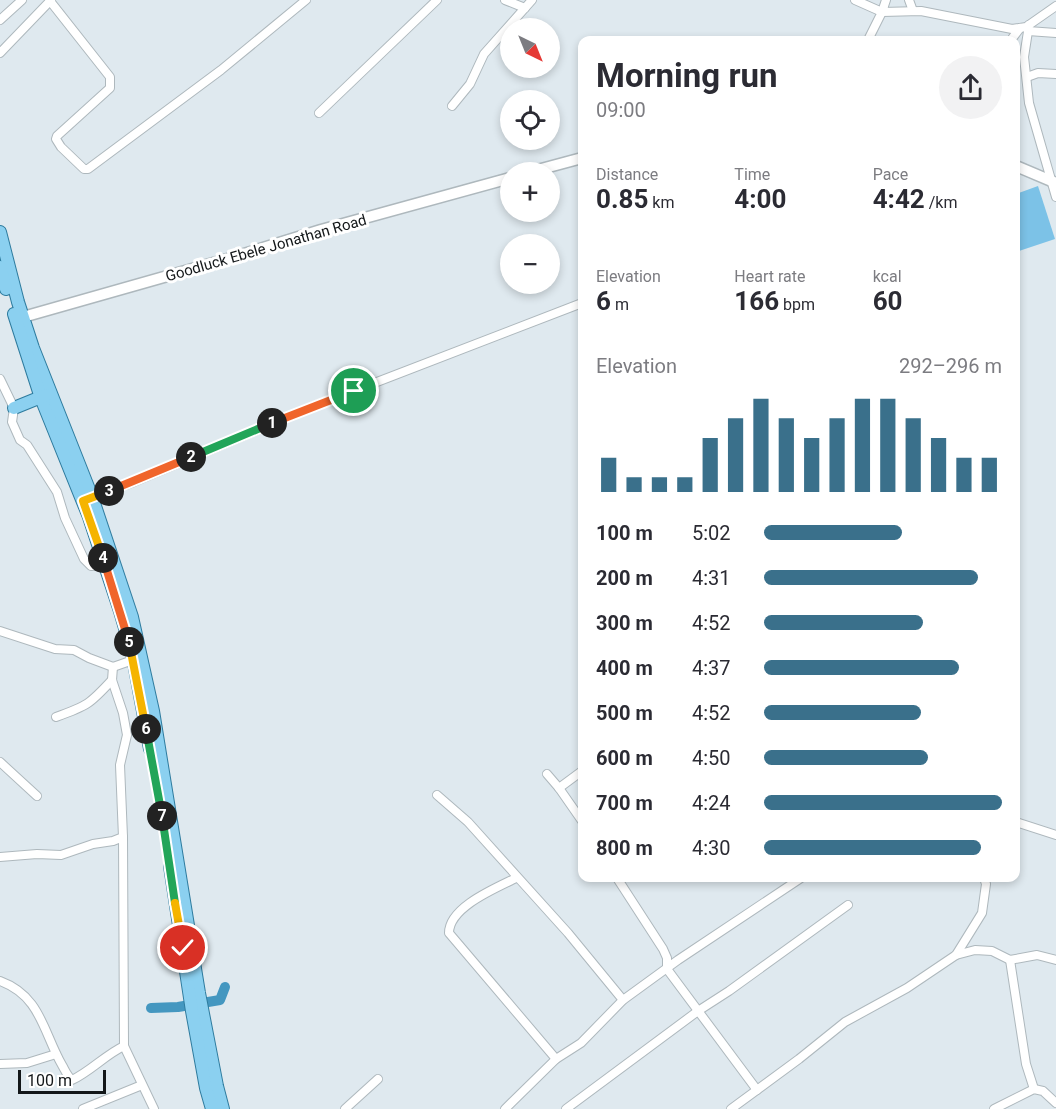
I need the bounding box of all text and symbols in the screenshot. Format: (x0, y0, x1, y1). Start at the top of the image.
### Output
north arrow (500, 18, 560, 78)
map controls (500, 18, 560, 294)
text: Morning run (596, 56, 777, 95)
button: share (939, 56, 1002, 119)
button: locate (500, 90, 560, 150)
text: 09:00 (596, 98, 646, 122)
button: + (500, 162, 560, 222)
text: Distance (596, 165, 658, 184)
text: Time (734, 165, 770, 184)
text: Pace (873, 165, 908, 184)
text: 0.85 (596, 184, 648, 214)
text: 4:00 (734, 184, 786, 214)
text: 4:42 (873, 184, 925, 214)
text: km (648, 193, 674, 212)
text: /km (925, 193, 957, 212)
street label: Goodluck Ebele Jonathan Road (163, 211, 369, 285)
button: − (500, 234, 560, 294)
text: Elevation (596, 267, 661, 286)
text: Heart rate (734, 267, 805, 286)
text: kcal (873, 267, 902, 286)
text: 6 (596, 286, 611, 316)
text: 166 (734, 286, 779, 316)
text: 60 (873, 286, 903, 316)
text: m (611, 295, 629, 314)
text: bpm (779, 295, 815, 314)
text: Elevation (596, 354, 677, 378)
text: 292–296 m (899, 354, 1002, 378)
pin (328, 365, 379, 416)
icon: arrive (337, 374, 370, 407)
pin: 1 (257, 408, 287, 438)
text: 1 (267, 413, 277, 432)
pin: 2 (176, 442, 206, 472)
text: 2 (186, 447, 196, 466)
pin: 3 (94, 476, 124, 506)
text: 3 (104, 481, 114, 500)
text: 100 m (596, 521, 653, 545)
text: 5:02 (692, 521, 731, 545)
pin: 4 (88, 543, 118, 573)
text: 4 (98, 548, 108, 567)
text: 200 m (596, 566, 653, 590)
text: 4:31 (692, 566, 731, 590)
text: 300 m (596, 611, 653, 635)
text: 4:52 (692, 611, 731, 635)
pin: 5 (114, 627, 144, 657)
text: 5 (124, 632, 134, 651)
text: 400 m (596, 656, 653, 680)
text: 4:37 (692, 656, 731, 680)
text: 500 m (596, 701, 653, 725)
text: 4:52 (692, 701, 731, 725)
pin: 6 (131, 714, 161, 744)
text: 6 (141, 719, 151, 738)
text: 600 m (596, 746, 653, 770)
text: 4:50 (692, 746, 731, 770)
text: 700 m (596, 791, 653, 815)
text: 4:24 (692, 791, 731, 815)
pin: 7 (147, 801, 177, 831)
text: 7 (157, 806, 167, 825)
text: 800 m (596, 836, 653, 860)
text: 4:30 (692, 836, 731, 860)
pin (157, 922, 208, 973)
icon: check (166, 931, 199, 964)
scale bar (18, 1067, 106, 1094)
text: 100 m (27, 1071, 72, 1090)

